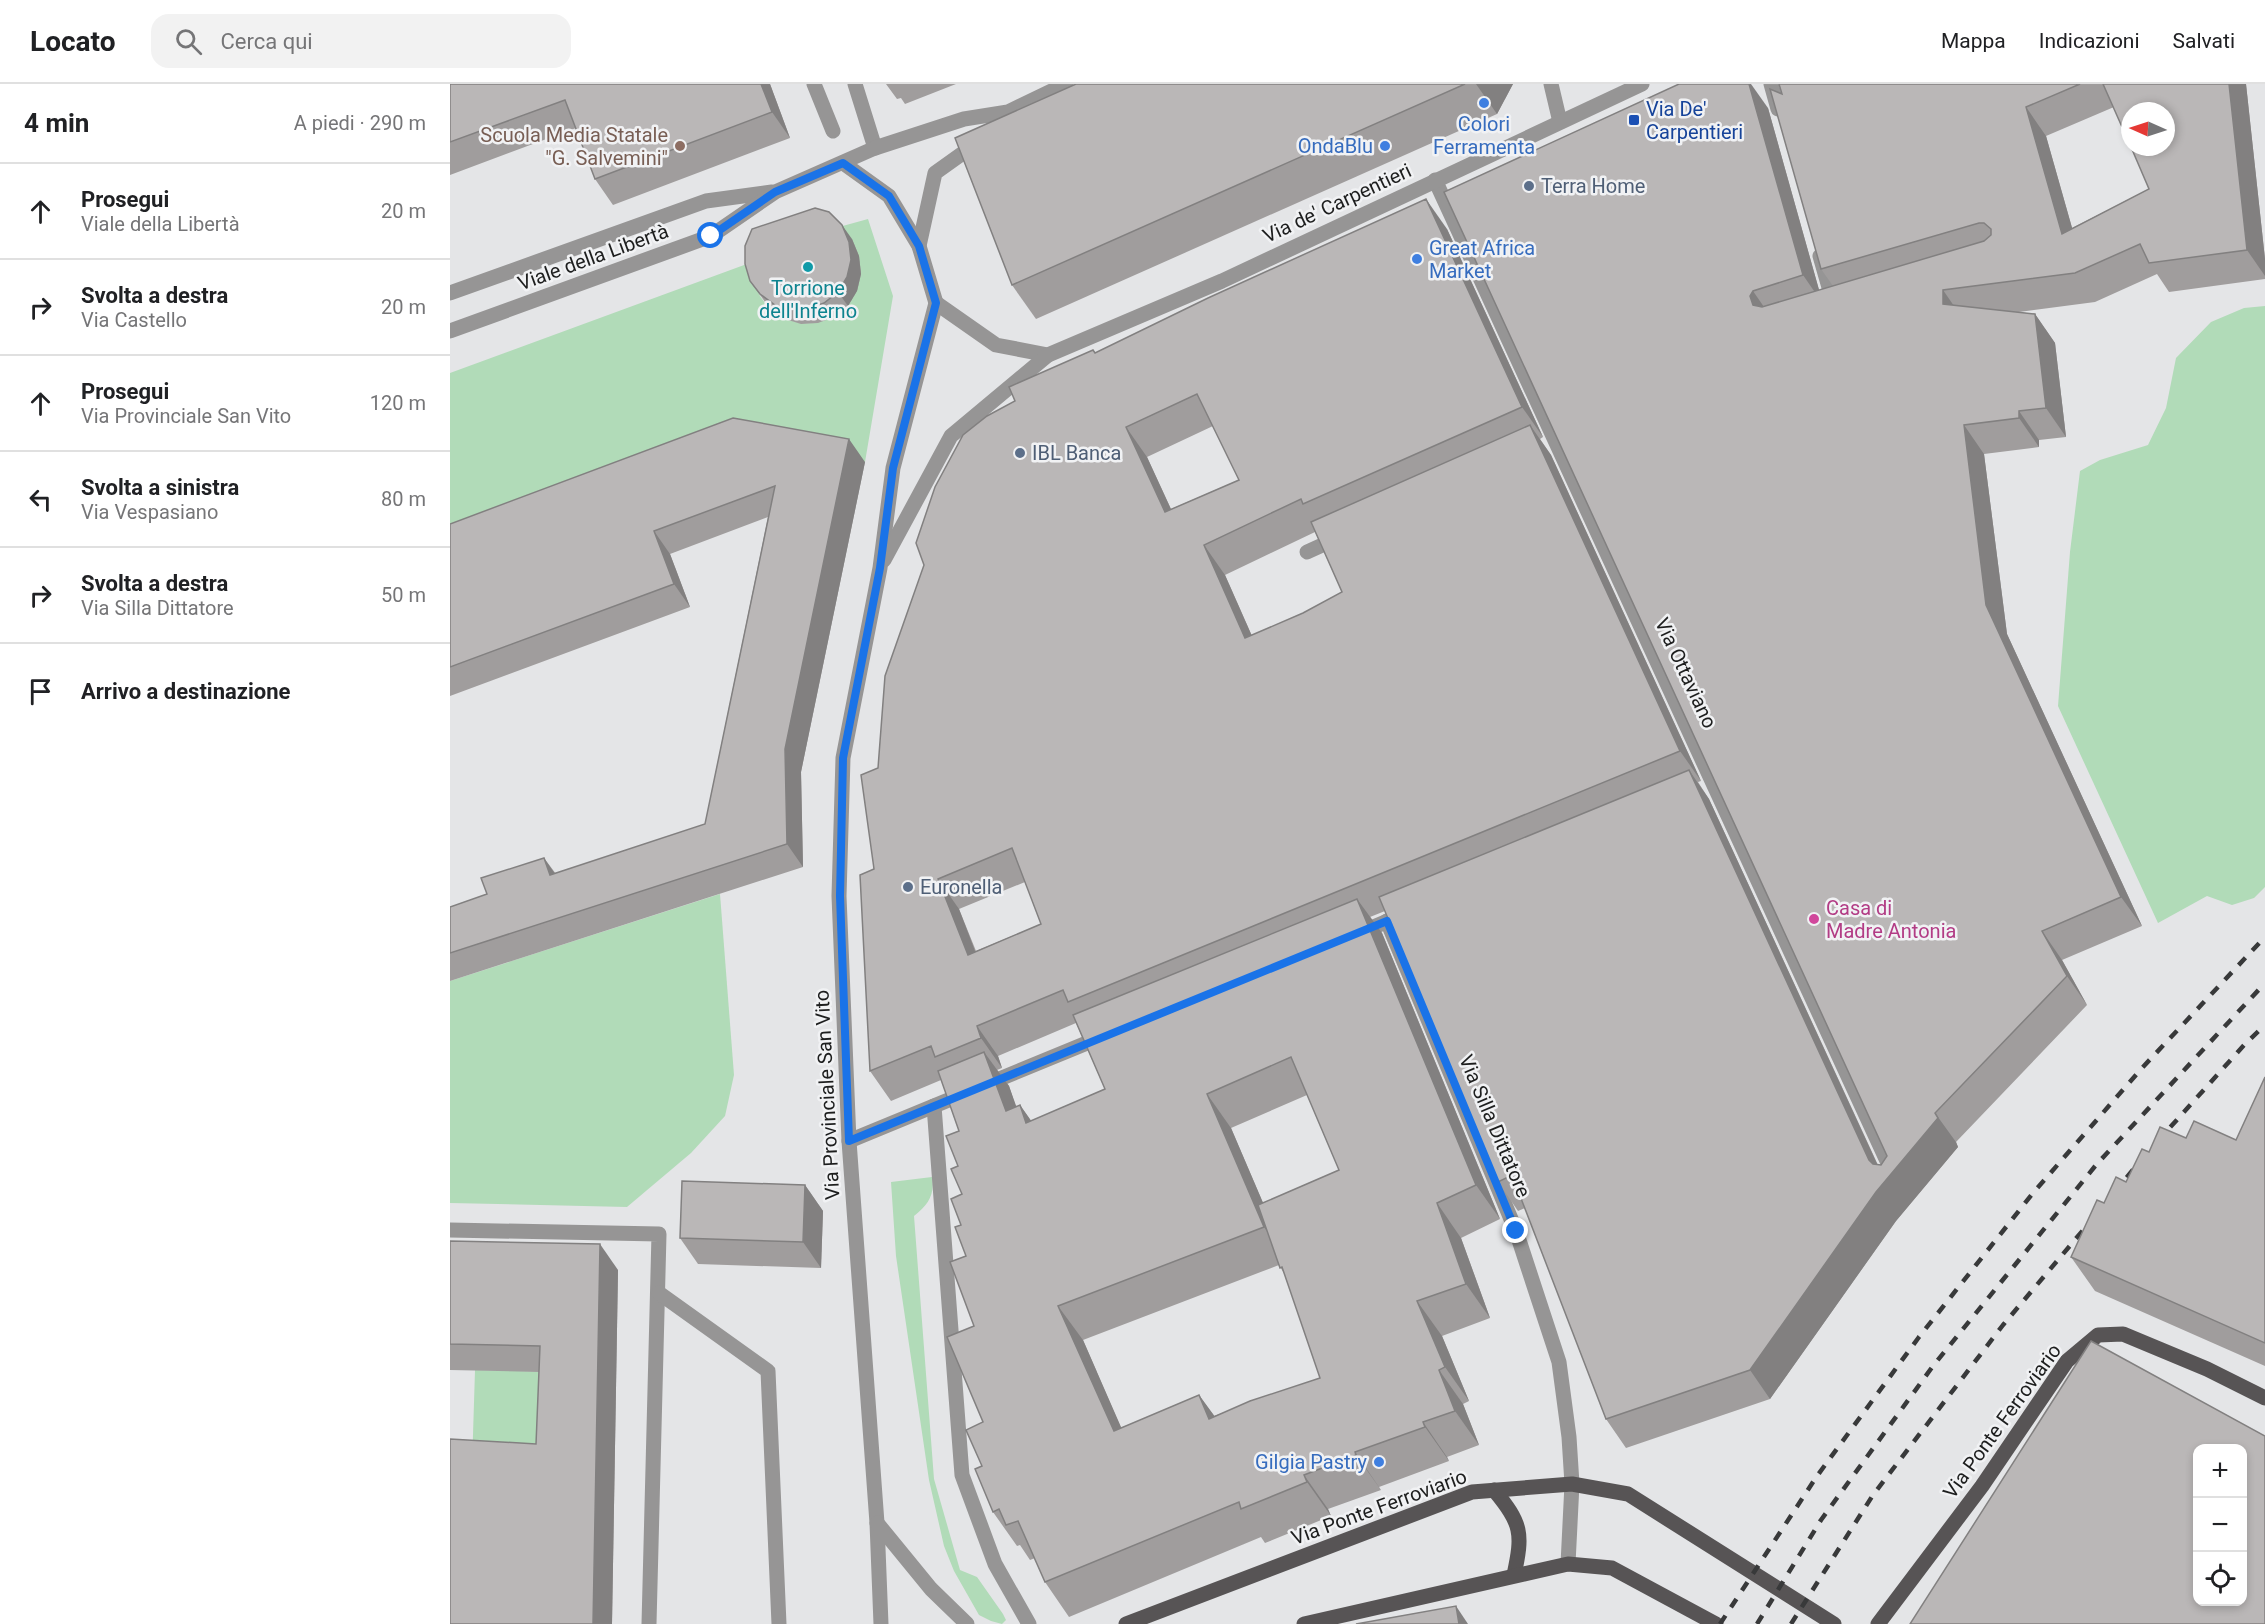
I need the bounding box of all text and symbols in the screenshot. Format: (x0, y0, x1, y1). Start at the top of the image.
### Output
search box (151, 14, 571, 68)
text: Locato (30, 25, 115, 58)
icon: search (172, 25, 205, 58)
text: Cerca qui (220, 29, 313, 54)
text: Mappa (1941, 29, 2006, 53)
text: Indicazioni (2039, 29, 2140, 53)
text: Salvati (2173, 29, 2235, 53)
marker: Colori Ferramenta (1477, 96, 1491, 110)
place label: Via De' Carpentieri (1646, 97, 1743, 144)
north arrow (2121, 102, 2175, 156)
text: 4 min (24, 108, 89, 138)
text: A piedi · 290 m (294, 111, 426, 135)
place label: Colori Ferramenta (1433, 112, 1535, 159)
marker: Via De' Carpentieri (1627, 113, 1641, 127)
place label: Scuola Media Statale "G. Salvemini" (480, 123, 668, 170)
place label: OndaBlu (1298, 134, 1373, 158)
marker: Scuola Media Statale "G. Salvemini" (673, 139, 687, 153)
marker: OndaBlu (1378, 139, 1392, 153)
street label: Via de' Carpentieri (1259, 158, 1415, 248)
place label: Terra Home (1541, 174, 1645, 198)
marker: Terra Home (1522, 179, 1536, 193)
text: Prosegui (81, 187, 169, 212)
icon: ahead (24, 195, 57, 228)
text: 20 m (381, 199, 426, 223)
text: Viale della Libertà (81, 212, 240, 236)
street label: Viale della Libertà (514, 219, 672, 295)
route start (697, 222, 723, 248)
place label: Great Africa Market (1429, 236, 1535, 283)
marker: Great Africa Market (1410, 252, 1424, 266)
marker: Torrione dell'Inferno (801, 260, 815, 274)
place label: Torrione dell'Inferno (759, 276, 857, 323)
text: Svolta a destra (81, 283, 228, 308)
icon: right (24, 291, 57, 324)
text: 20 m (381, 295, 426, 319)
text: Via Castello (81, 308, 187, 332)
text: Prosegui (81, 379, 169, 404)
icon: ahead (24, 387, 57, 420)
text: 120 m (370, 391, 426, 415)
text: Via Provinciale San Vito (81, 404, 291, 428)
place label: IBL Banca (1032, 441, 1121, 465)
marker: IBL Banca (1013, 446, 1027, 460)
text: Svolta a sinistra (81, 475, 239, 500)
icon: left (24, 483, 57, 516)
text: 80 m (381, 487, 426, 511)
text: Via Vespasiano (81, 500, 218, 524)
text: Svolta a destra (81, 571, 228, 596)
icon: right (24, 579, 57, 612)
text: 50 m (381, 583, 426, 607)
text: Via Silla Dittatore (81, 596, 234, 620)
street label: Via Ottaviano (1650, 614, 1722, 732)
icon: arrive (24, 675, 57, 708)
text: Arrivo a destinazione (81, 679, 290, 704)
place label: Euronella (920, 875, 1002, 899)
marker: Euronella (901, 880, 915, 894)
place label: Casa di Madre Antonia (1826, 896, 1956, 943)
marker: Casa di Madre Antonia (1807, 912, 1821, 926)
street label: Via Provinciale San Vito (810, 989, 844, 1201)
street label: Via Silla Dittatore (1454, 1051, 1536, 1201)
route end (1502, 1217, 1528, 1243)
street label: Via Ponte Ferroviario (1938, 1339, 2066, 1503)
map controls (2193, 1444, 2247, 1606)
button: + (2193, 1444, 2247, 1498)
place label: Gilgia Pastry (1255, 1450, 1368, 1474)
marker: Gilgia Pastry (1372, 1455, 1386, 1469)
street label: Via Ponte Ferroviario (1288, 1464, 1470, 1550)
button: − (2193, 1498, 2247, 1552)
button: locate (2193, 1552, 2247, 1606)

